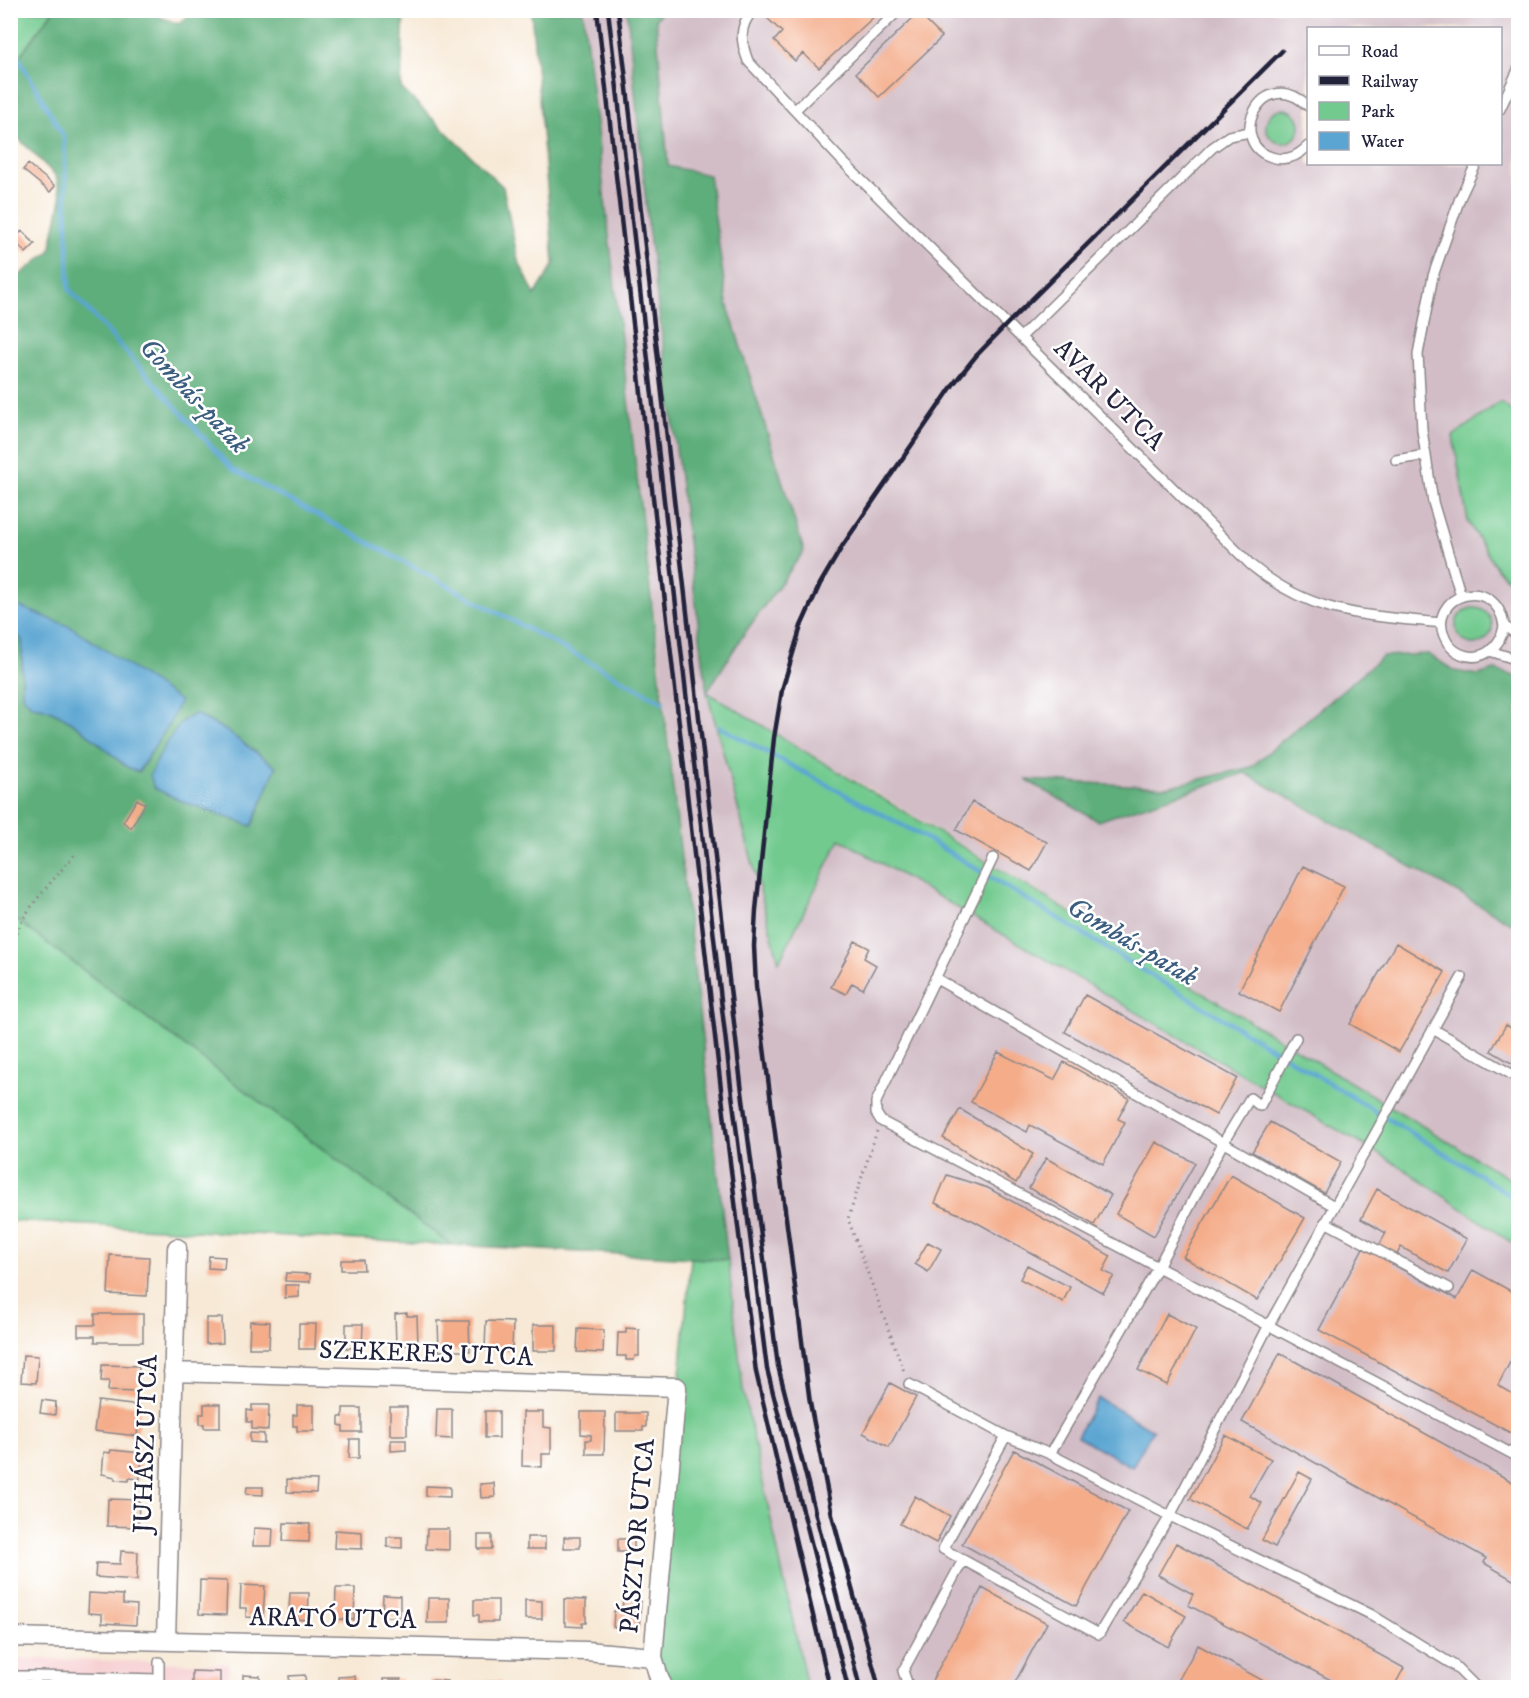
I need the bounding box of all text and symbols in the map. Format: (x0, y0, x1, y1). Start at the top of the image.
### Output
legend (1307, 27, 1502, 165)
text: Road (1361, 41, 1398, 63)
text: Railway (1361, 71, 1419, 93)
text: Park (1361, 101, 1395, 123)
text: Water (1360, 131, 1404, 153)
water label: Gombás-patak (132, 331, 257, 462)
street label: AVAR UTCA (1046, 332, 1172, 458)
water label: Gombás-patak (1061, 890, 1204, 995)
street label: SZEKERES UTCA (318, 1334, 534, 1374)
street label: JUHÁSZ UTCA (125, 1354, 166, 1536)
street label: PÁSZTOR UTCA (612, 1437, 663, 1635)
street label: ARATÓ UTCA (249, 1600, 417, 1637)

